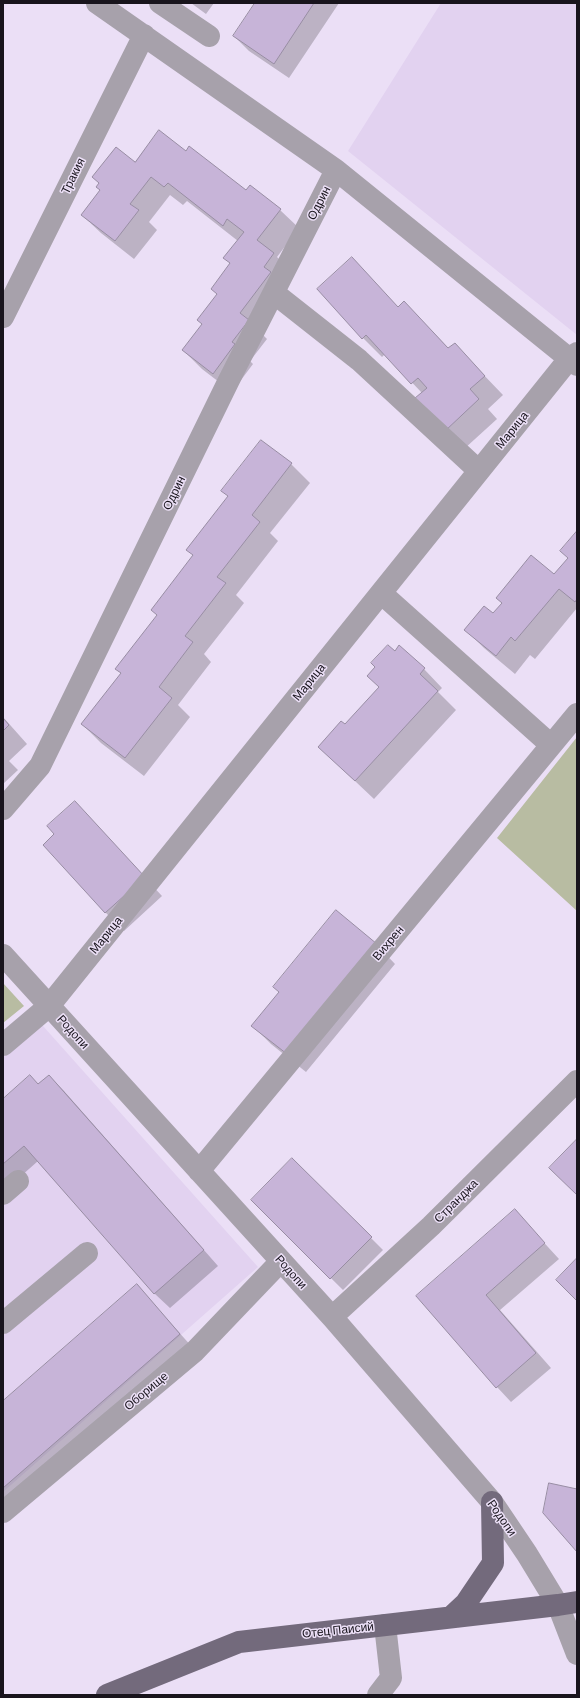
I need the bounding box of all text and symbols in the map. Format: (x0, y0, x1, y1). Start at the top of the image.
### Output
street label: Тракия (58, 156, 88, 196)
street label: Одрин (304, 184, 334, 222)
street label: Марица (493, 408, 531, 452)
street label: Одрин (160, 474, 188, 512)
street label: Марица (290, 660, 328, 704)
street label: Марица (87, 913, 125, 957)
street label: Вихрен (369, 923, 407, 963)
street label: Родопи (54, 1012, 92, 1052)
street label: Странджа (431, 1176, 481, 1226)
street label: Родопи (272, 1252, 310, 1292)
street label: Оборище (121, 1369, 171, 1413)
street label: Родопи (484, 1497, 520, 1539)
street label: Отец Паисий (301, 1619, 375, 1641)

